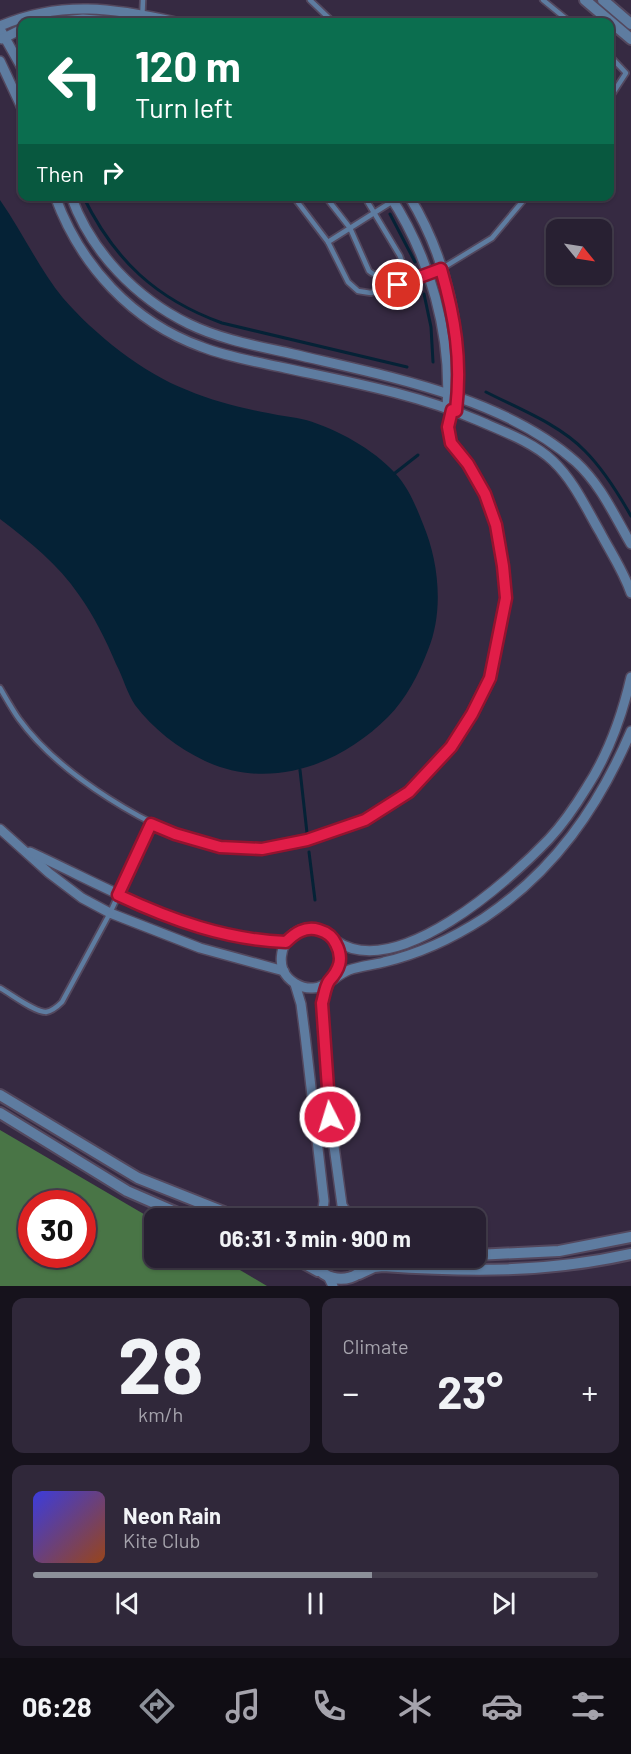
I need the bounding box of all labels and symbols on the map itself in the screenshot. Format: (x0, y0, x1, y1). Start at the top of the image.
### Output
north arrow (546, 219, 612, 285)
pin (372, 259, 423, 310)
position arrow (298, 1085, 362, 1149)
speed limit sign: 30 (18, 1190, 96, 1268)

